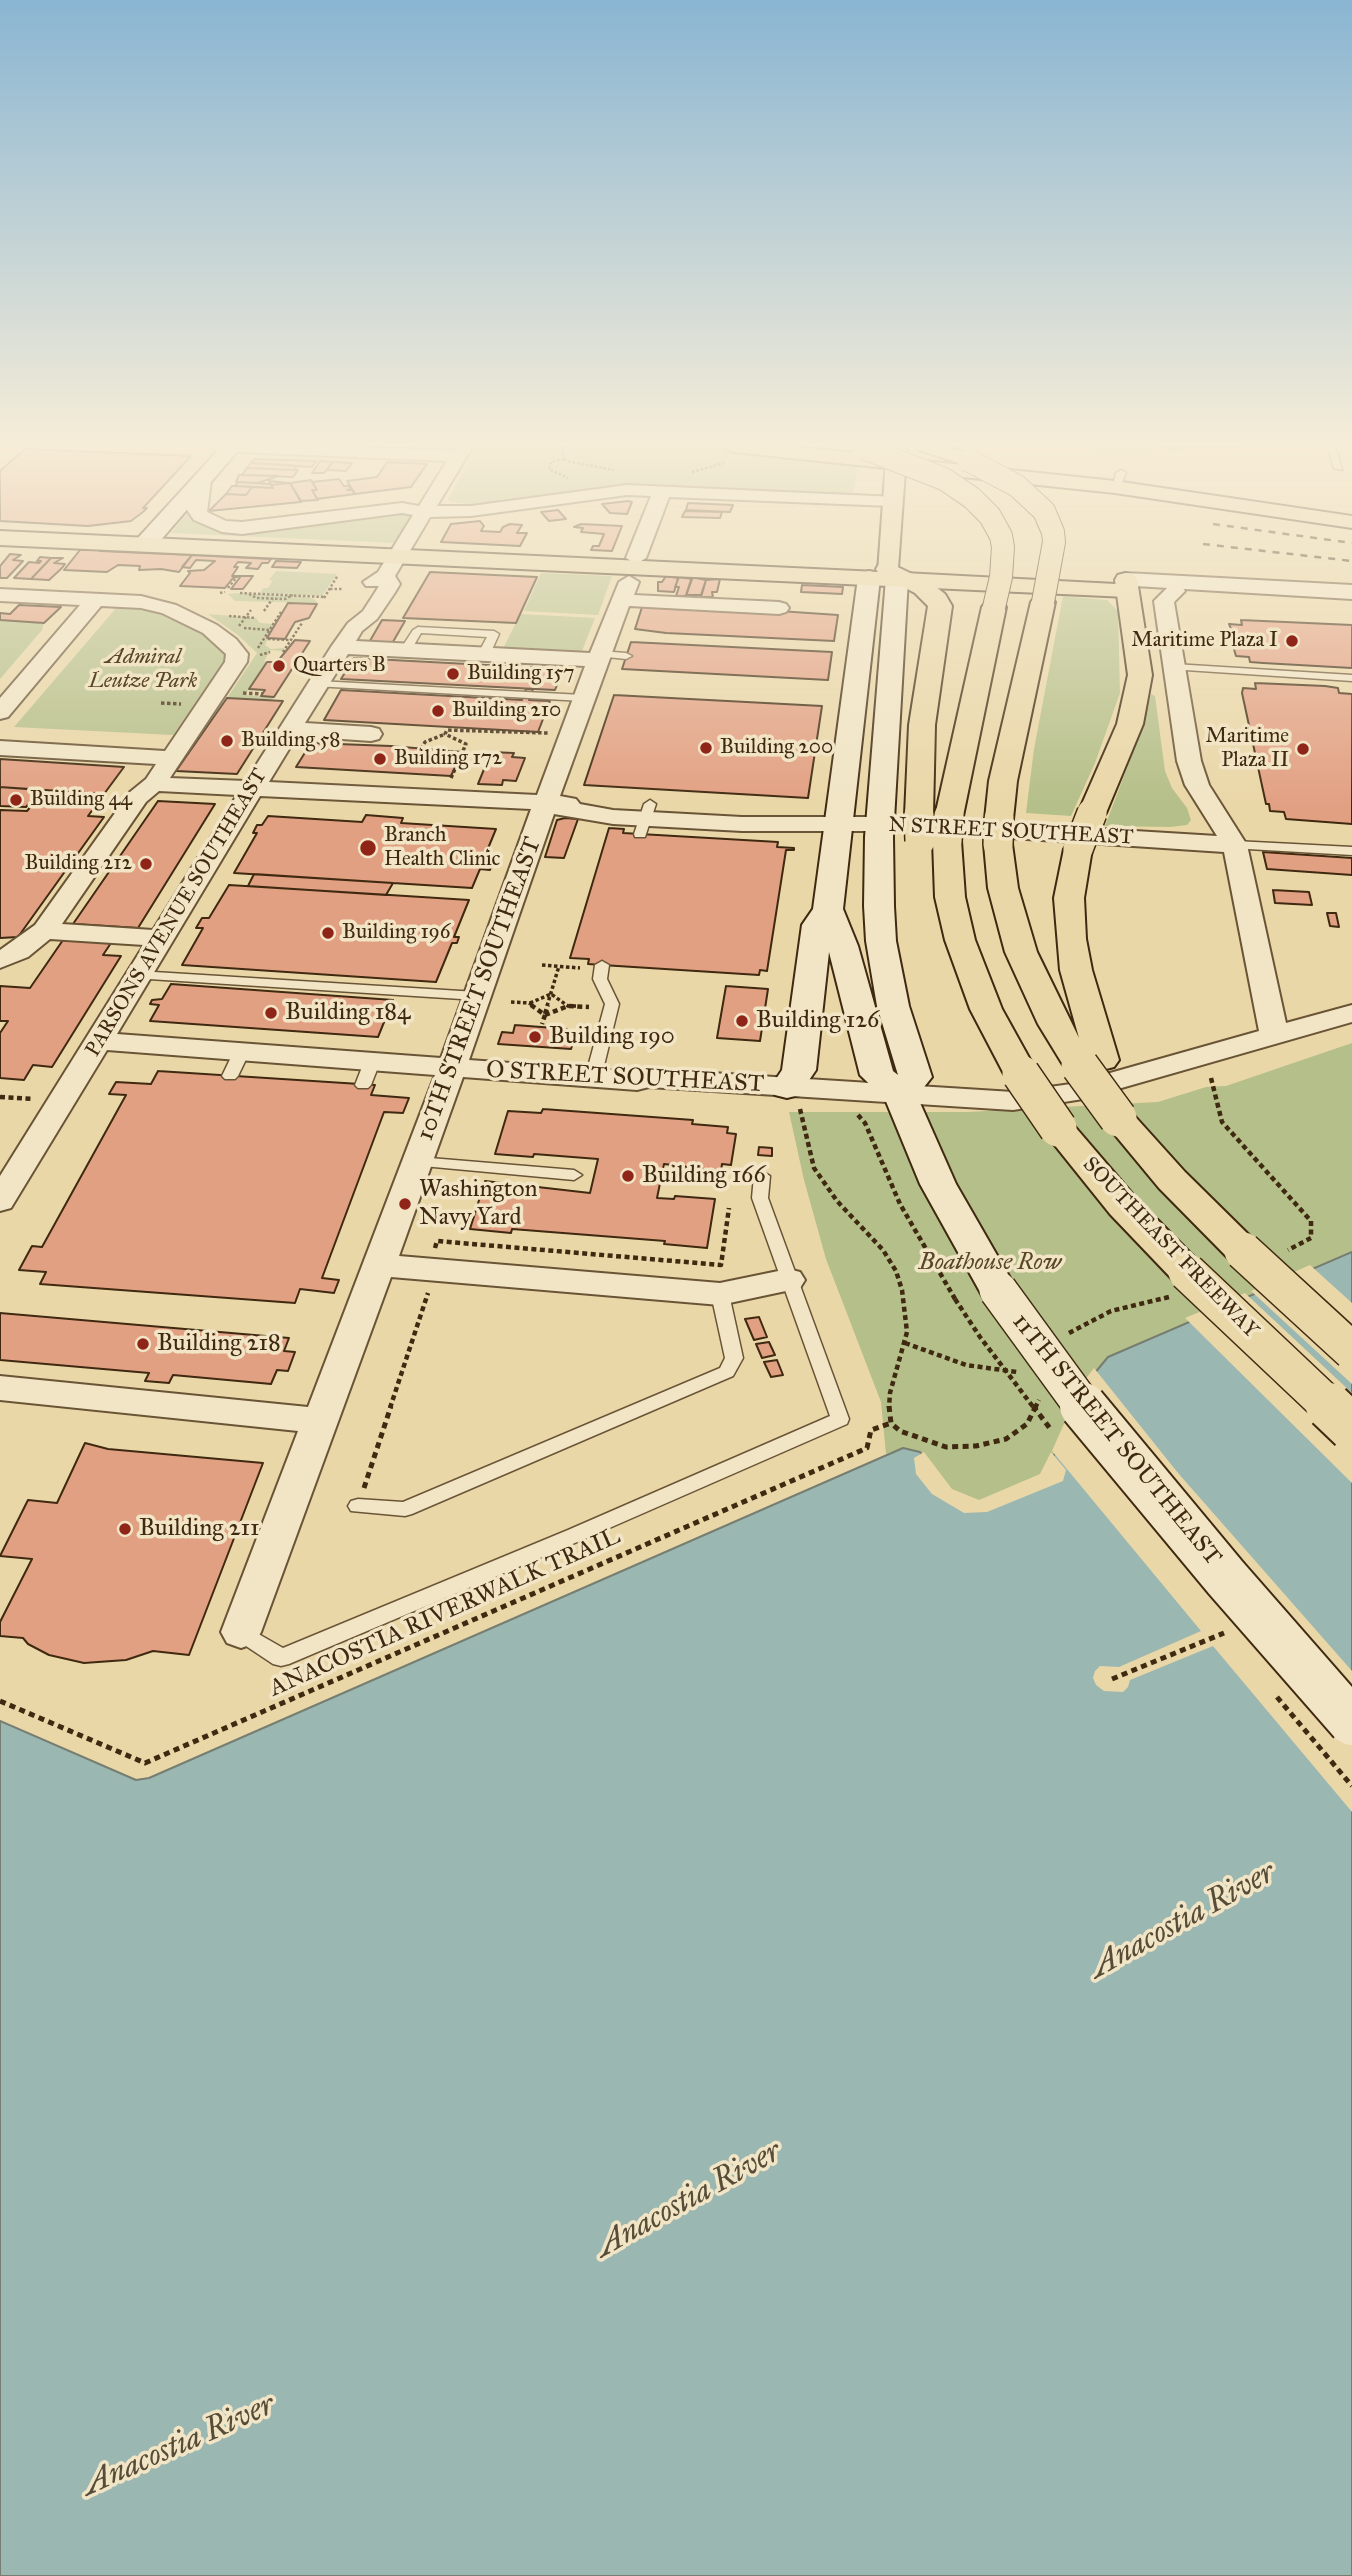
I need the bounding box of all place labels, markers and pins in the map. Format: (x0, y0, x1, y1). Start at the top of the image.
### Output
place label: Maritime Plaza I (1131, 628, 1278, 654)
marker: Maritime Plaza I (1284, 633, 1300, 649)
place label: Quarters B (293, 653, 386, 679)
marker: Quarters B (271, 658, 287, 674)
place label: Building 157 (467, 661, 575, 687)
marker: Building 157 (445, 666, 461, 682)
place label: Building 210 (452, 698, 561, 724)
marker: Building 210 (430, 703, 446, 719)
place label: Maritime Plaza II (1205, 724, 1289, 774)
place label: Building 58 (241, 728, 340, 754)
marker: Building 58 (219, 733, 235, 749)
place label: Building 200 (720, 735, 833, 761)
marker: Building 200 (698, 740, 714, 756)
marker: Maritime Plaza II (1295, 741, 1311, 757)
place label: Building 172 (394, 746, 502, 772)
marker: Building 172 (372, 751, 388, 767)
place label: Building 44 (30, 787, 132, 813)
marker: Building 44 (8, 792, 24, 808)
place label: Branch Health Clinic (384, 823, 500, 873)
marker: Branch Health Clinic (358, 838, 378, 858)
place label: Building 212 (25, 851, 132, 877)
marker: Building 212 (138, 856, 154, 872)
place label: Building 196 (342, 920, 451, 946)
marker: Building 196 (320, 925, 336, 941)
place label: Building 184 (285, 999, 410, 1027)
marker: Building 184 (263, 1005, 279, 1021)
place label: Building 126 (756, 1007, 879, 1035)
marker: Building 126 (734, 1013, 750, 1029)
place label: Building 190 (549, 1023, 675, 1051)
marker: Building 190 (527, 1029, 543, 1045)
place label: Building 166 (642, 1162, 766, 1190)
marker: Building 166 (620, 1168, 636, 1184)
place label: Washington Navy Yard (419, 1176, 537, 1232)
marker: Washington Navy Yard (397, 1196, 413, 1212)
place label: Building 218 (157, 1330, 281, 1358)
marker: Building 218 (135, 1336, 151, 1352)
place label: Building 211 (139, 1515, 259, 1543)
marker: Building 211 (117, 1521, 133, 1537)

